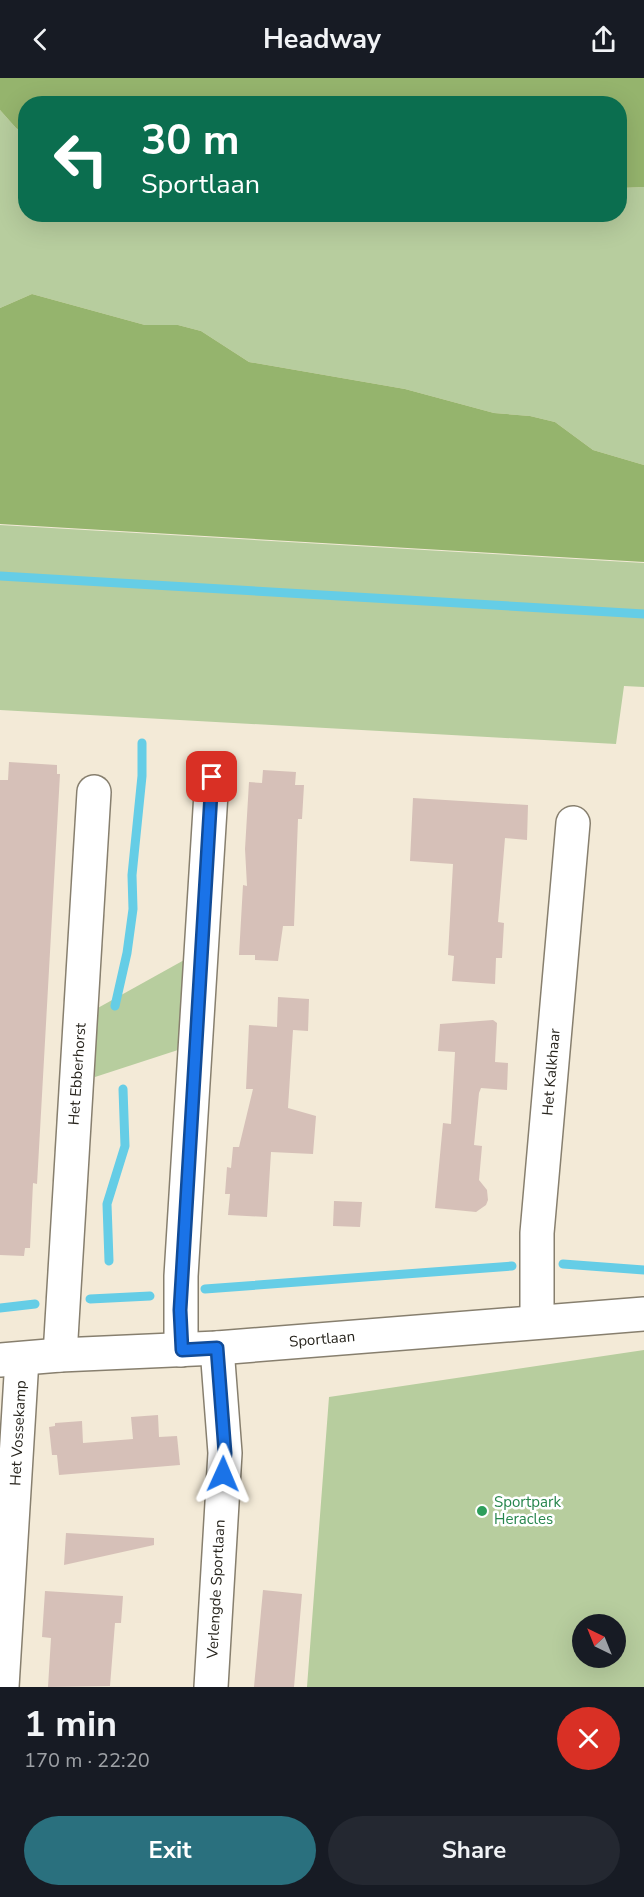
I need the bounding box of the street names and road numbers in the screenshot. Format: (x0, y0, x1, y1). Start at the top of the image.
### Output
street label: Het Ebberhorst (63, 1021, 91, 1126)
street label: Het Kalkhaar (537, 1027, 565, 1116)
street label: Sportlaan (288, 1326, 356, 1352)
street label: Het Vossekamp (5, 1379, 31, 1486)
street label: Verlengde Sportlaan (202, 1519, 230, 1660)

